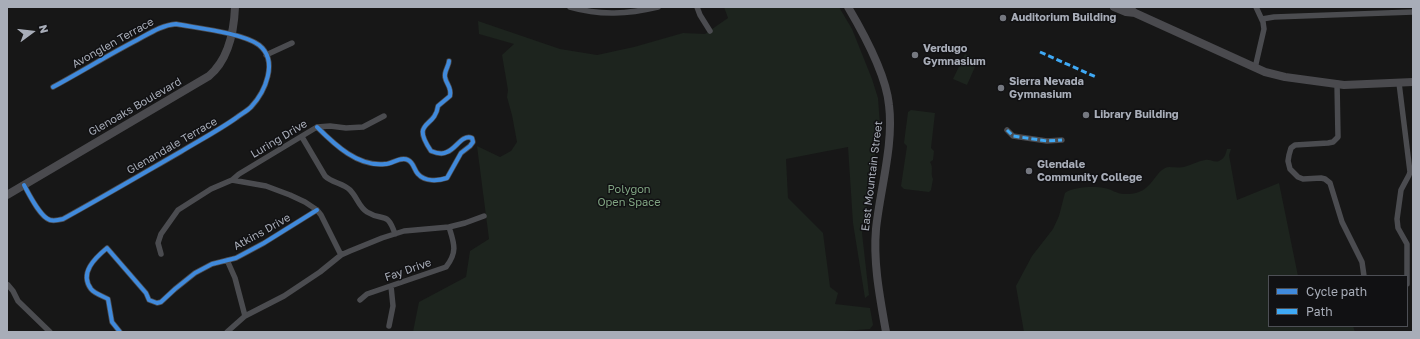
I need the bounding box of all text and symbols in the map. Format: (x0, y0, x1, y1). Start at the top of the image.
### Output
place label: Auditorium Building (1011, 11, 1116, 25)
north arrow (12, 12, 52, 52)
marker: Auditorium Building (998, 13, 1008, 23)
street label: Avonglen Terrace (70, 15, 156, 71)
text: N (37, 23, 51, 34)
place label: Verdugo Gymnasium (923, 42, 986, 68)
marker: Verdugo Gymnasium (910, 50, 920, 60)
street label: Glenoaks Boulevard (86, 75, 184, 139)
place label: Sierra Nevada Gymnasium (1009, 75, 1084, 101)
marker: Sierra Nevada Gymnasium (996, 83, 1006, 93)
place label: Library Building (1094, 108, 1179, 122)
marker: Library Building (1081, 110, 1091, 120)
street label: Glenandale Terrace (124, 115, 220, 177)
street label: Luring Drive (248, 117, 310, 161)
street label: East Mountain Street (859, 120, 885, 232)
place label: Glendale Community College (1037, 158, 1142, 184)
marker: Glendale Community College (1024, 166, 1034, 176)
park label: Polygon Open Space (597, 183, 661, 209)
street label: Atkins Drive (231, 211, 293, 253)
street label: Fay Drive (383, 256, 433, 284)
legend (1268, 275, 1408, 327)
text: Cycle path (1306, 284, 1367, 299)
text: Path (1306, 304, 1333, 319)

